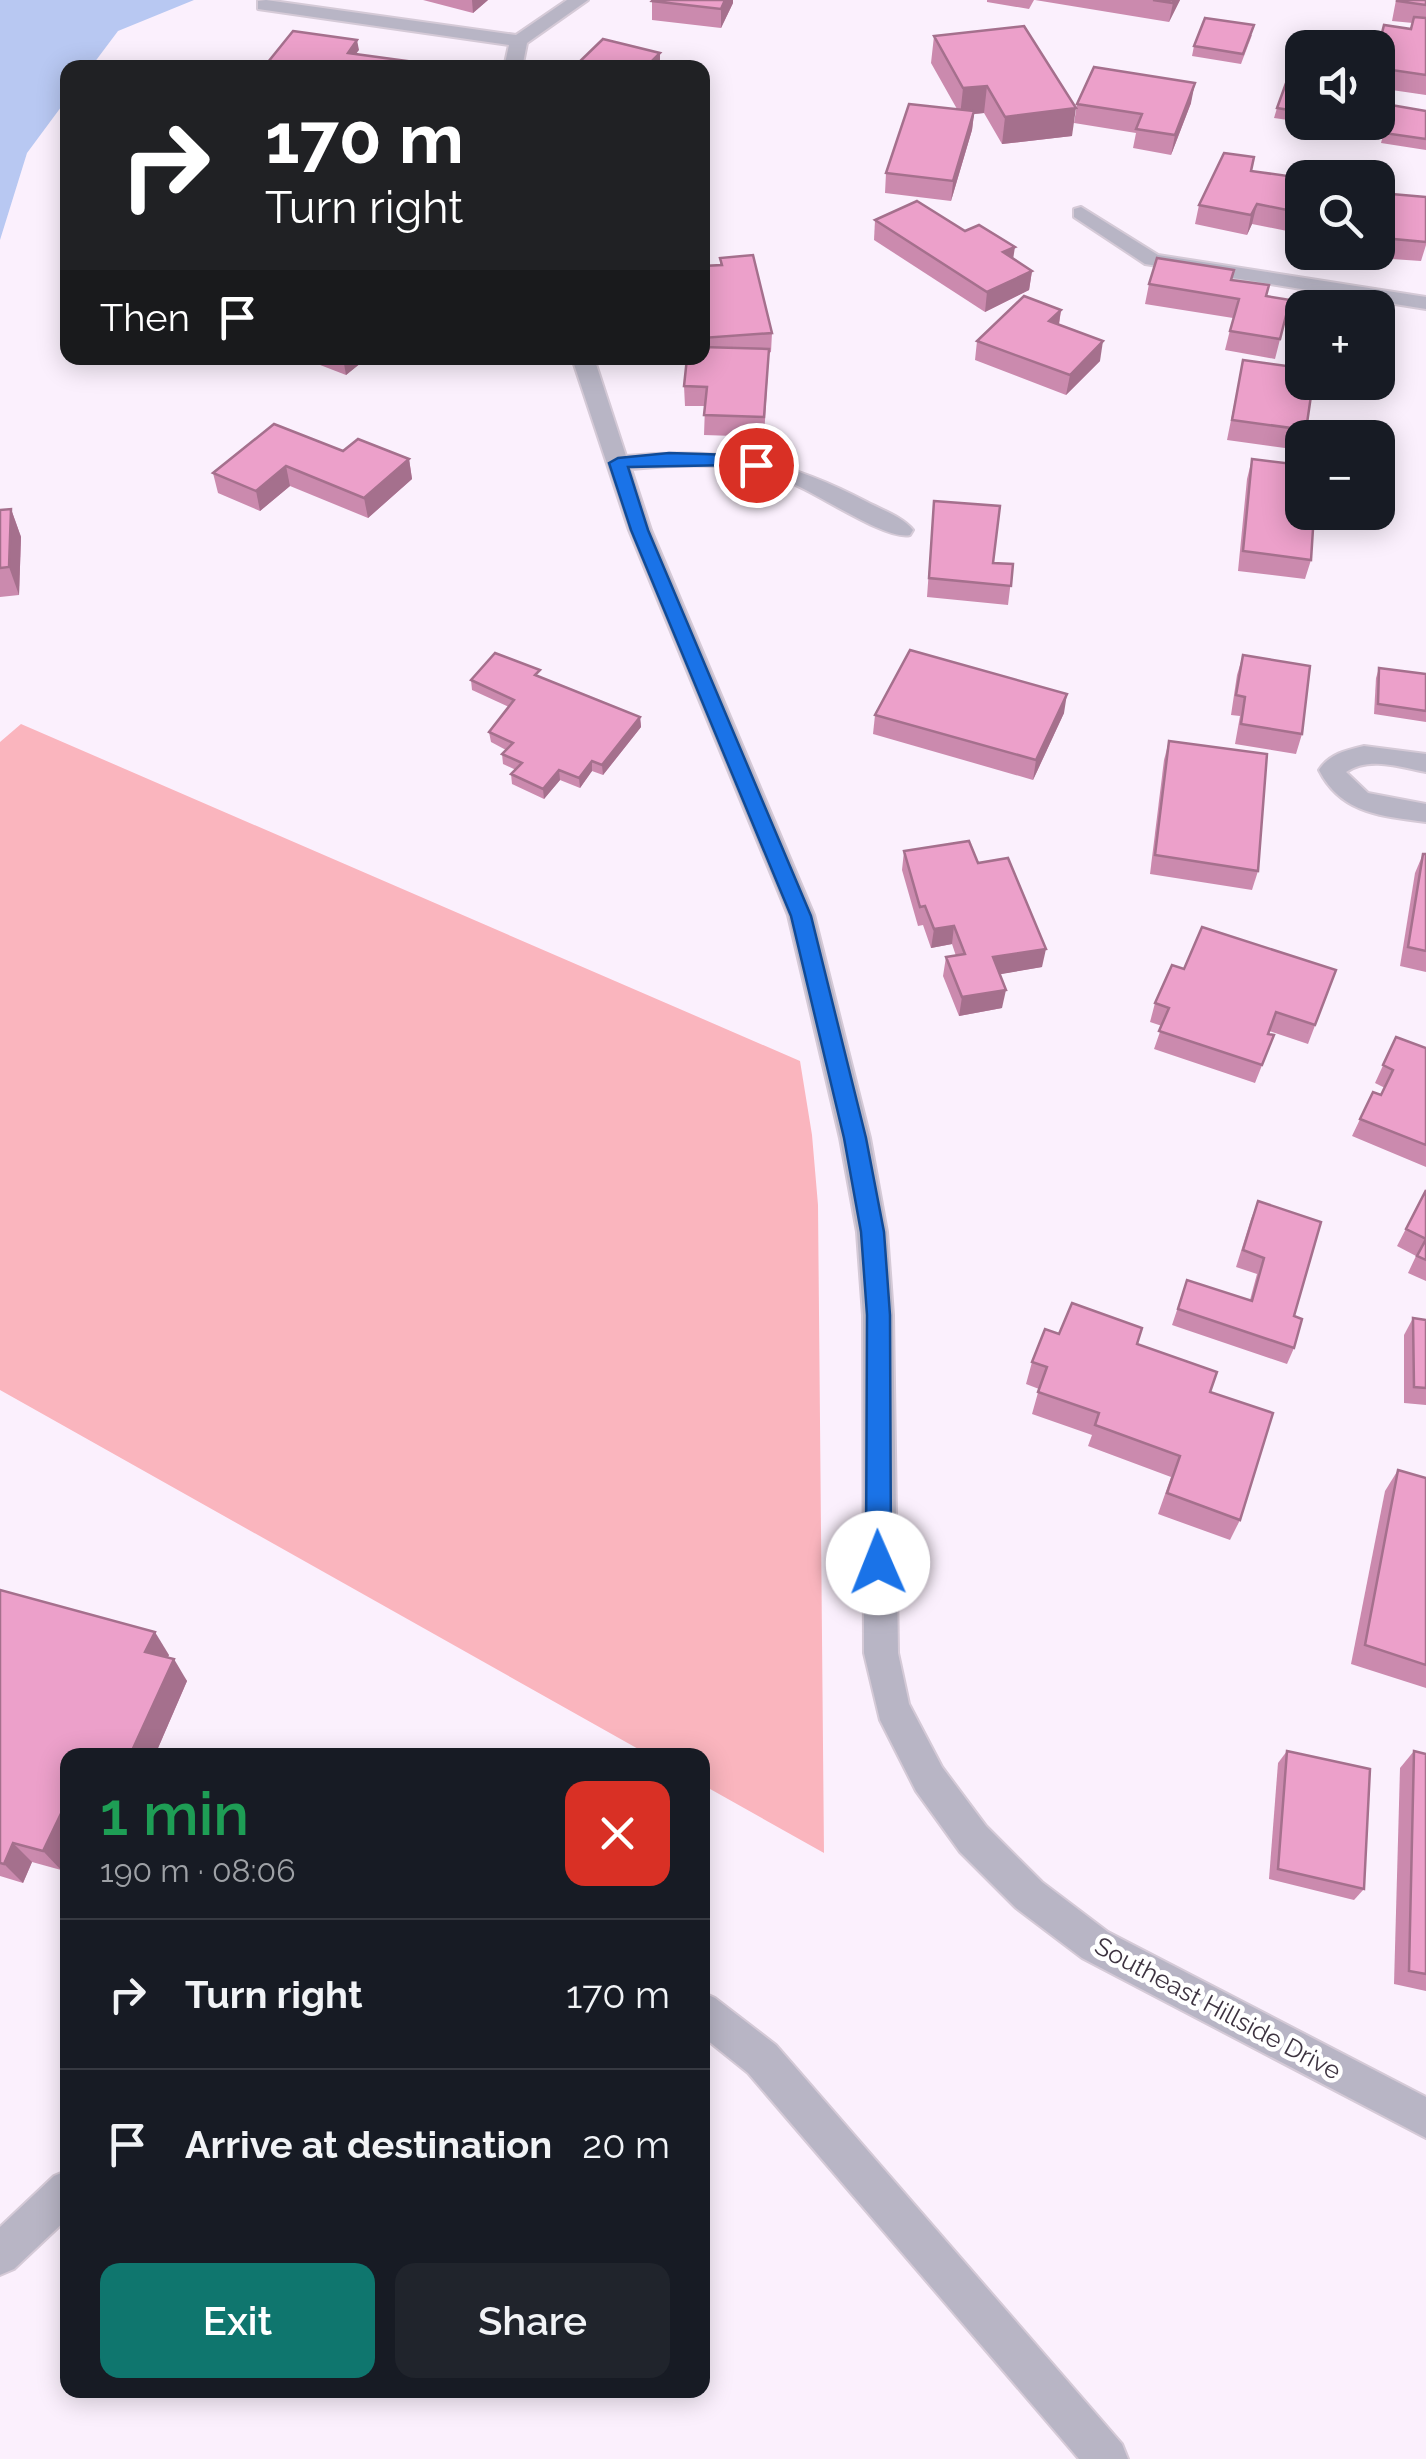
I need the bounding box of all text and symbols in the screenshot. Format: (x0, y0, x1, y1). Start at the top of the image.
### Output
map controls (1285, 30, 1395, 530)
button: sound (1285, 30, 1395, 140)
text: 170 m (265, 97, 464, 179)
icon: right (100, 100, 230, 230)
button: search (1285, 160, 1395, 270)
text: Turn right (265, 181, 463, 234)
icon: arrive (210, 290, 265, 345)
button: + (1285, 290, 1395, 400)
text: Then (100, 295, 190, 340)
button: − (1285, 420, 1395, 530)
pin (714, 423, 799, 508)
icon: arrive (729, 438, 784, 493)
position arrow (826, 1511, 930, 1615)
text: 1 min (100, 1779, 249, 1849)
button: close (565, 1781, 670, 1886)
text: 190 m · 08:06 (100, 1852, 295, 1889)
street label: Southeast Hillside Drive (1090, 1930, 1346, 2086)
icon: right (100, 1967, 155, 2022)
text: Turn right (185, 1972, 362, 2017)
text: 170 m (566, 1972, 670, 2017)
icon: arrive (100, 2117, 155, 2172)
text: Arrive at destination (185, 2122, 552, 2167)
text: 20 m (582, 2122, 670, 2167)
button: Exit (100, 2263, 375, 2378)
button: Share (395, 2263, 670, 2378)

